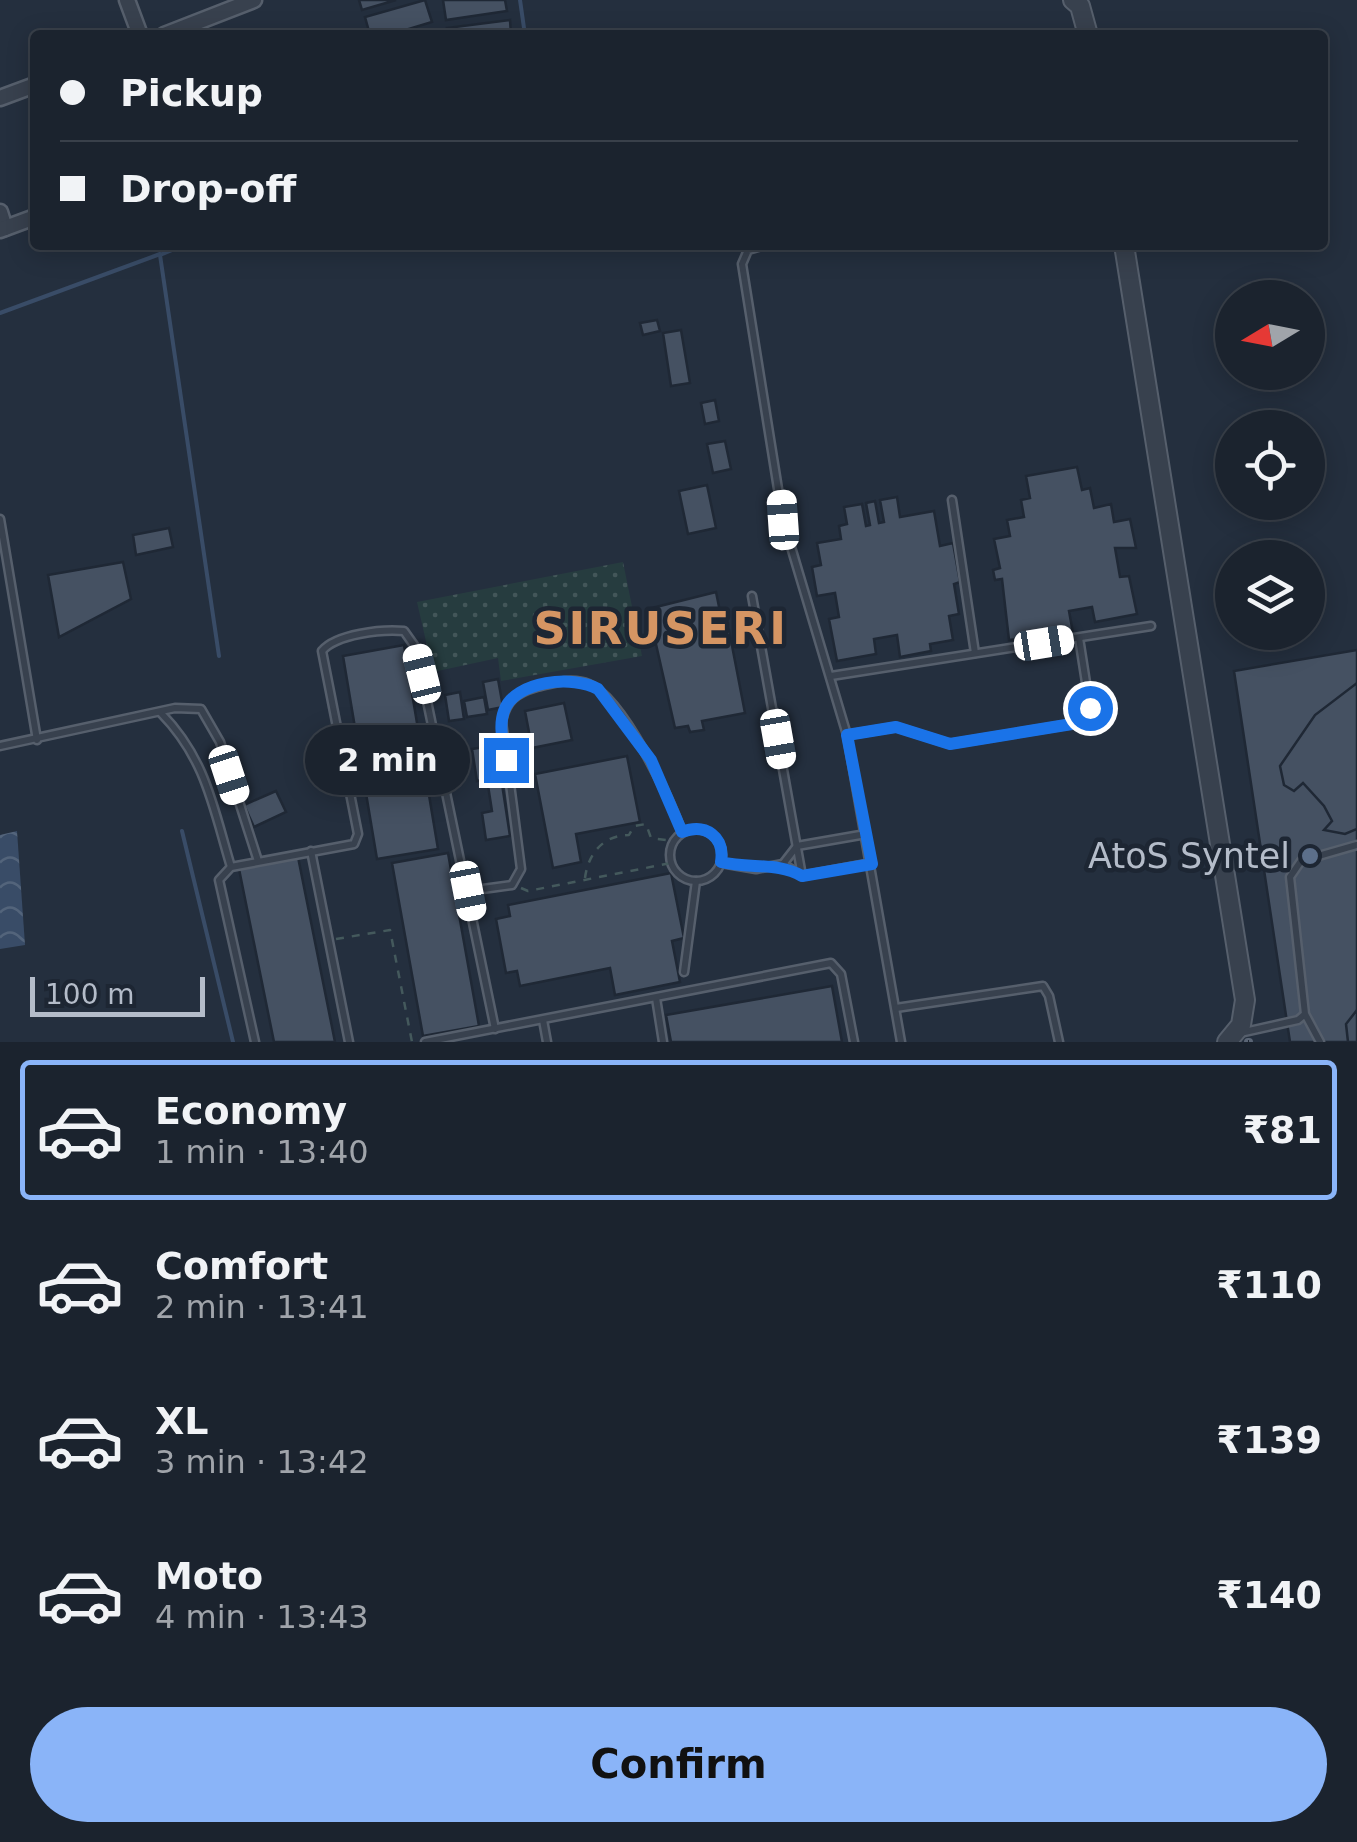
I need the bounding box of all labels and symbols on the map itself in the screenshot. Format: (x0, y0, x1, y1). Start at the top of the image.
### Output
north arrow (1215, 280, 1325, 390)
car (766, 489, 800, 551)
district label: SIRUSERI (534, 602, 788, 655)
car (1012, 623, 1076, 663)
car (400, 641, 444, 707)
route start (1068, 686, 1113, 731)
car (758, 707, 798, 771)
callout: 2 min (306, 725, 471, 795)
route end (484, 738, 529, 783)
car (205, 742, 253, 808)
place label: AtoS Syntel (1088, 836, 1290, 876)
marker: AtoS Syntel (1299, 845, 1321, 867)
car (448, 859, 488, 923)
scale bar (30, 972, 205, 1016)

